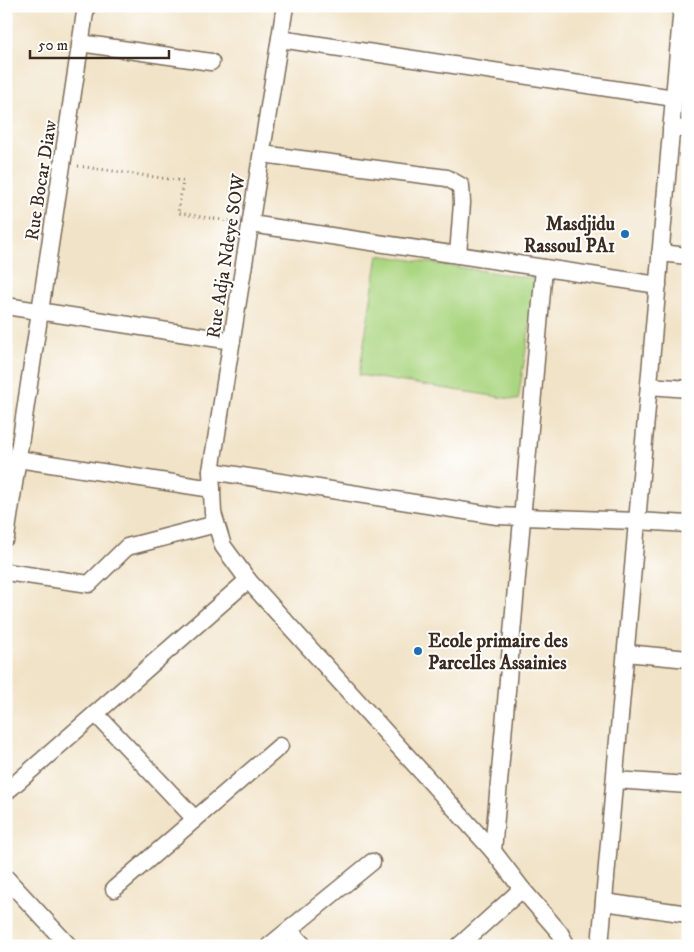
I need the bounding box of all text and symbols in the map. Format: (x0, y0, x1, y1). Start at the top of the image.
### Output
scale bar (30, 28, 169, 60)
text: 50 m (38, 36, 68, 55)
street label: Rue Bocar Diaw (21, 118, 62, 242)
street label: Rue Adja Ndeye SOW (202, 172, 251, 340)
place label: Masdjidu Rassoul PA1 (524, 213, 615, 258)
marker: Masdjidu Rassoul PA1 (619, 228, 631, 240)
place label: Ecole primaire des Parcelles Assainies (428, 630, 568, 675)
marker: Ecole primaire des Parcelles Assainies (412, 645, 424, 657)

